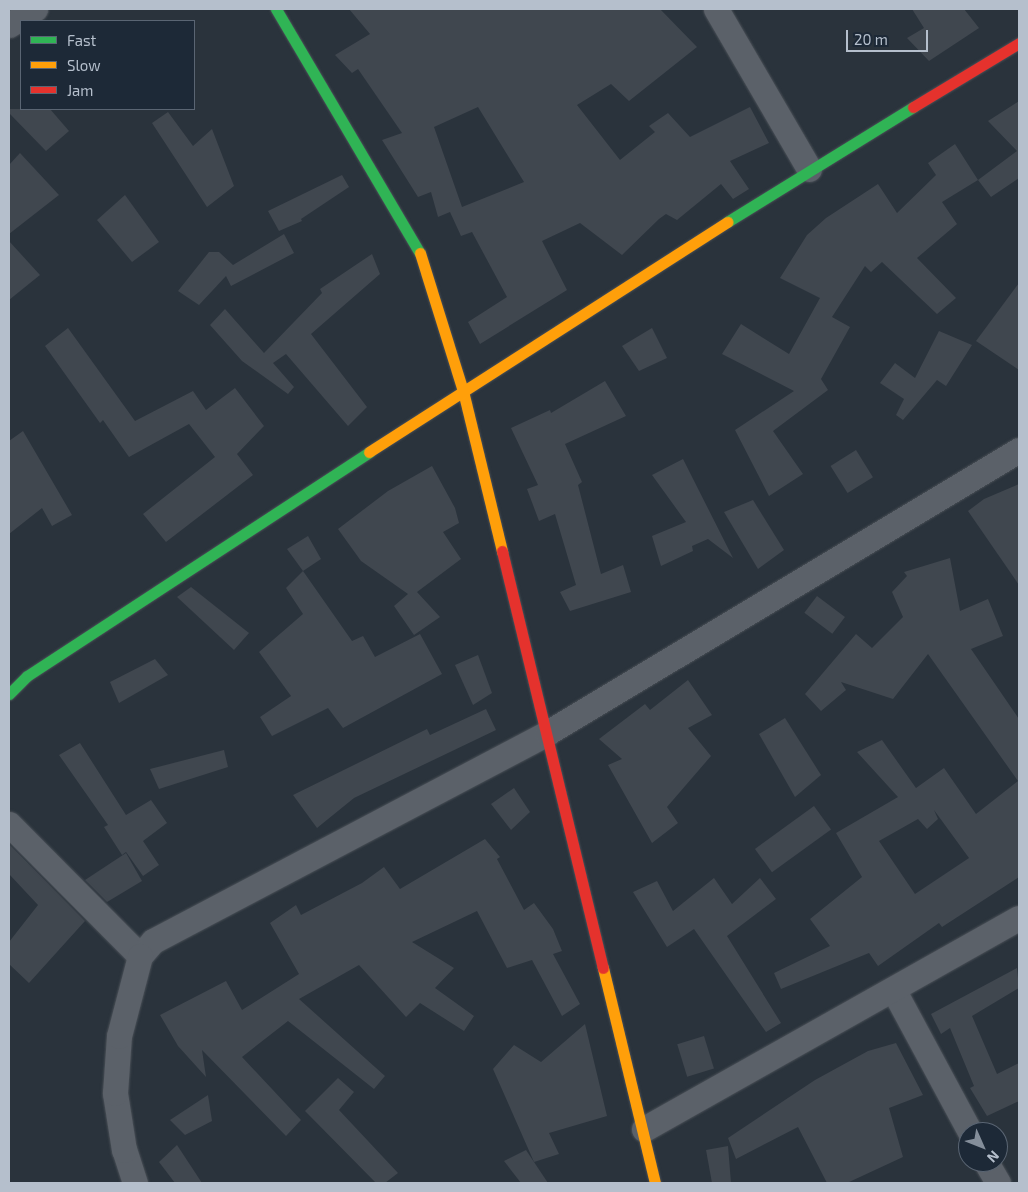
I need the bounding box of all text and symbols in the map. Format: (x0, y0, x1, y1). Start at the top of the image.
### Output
legend (20, 20, 195, 110)
scale bar (848, 20, 930, 52)
text: 20 m (854, 30, 888, 48)
text: Fast (67, 31, 96, 49)
text: Slow (67, 56, 101, 74)
text: Jam (67, 81, 93, 99)
north arrow (958, 1122, 1008, 1172)
text: N (984, 1148, 1003, 1167)

